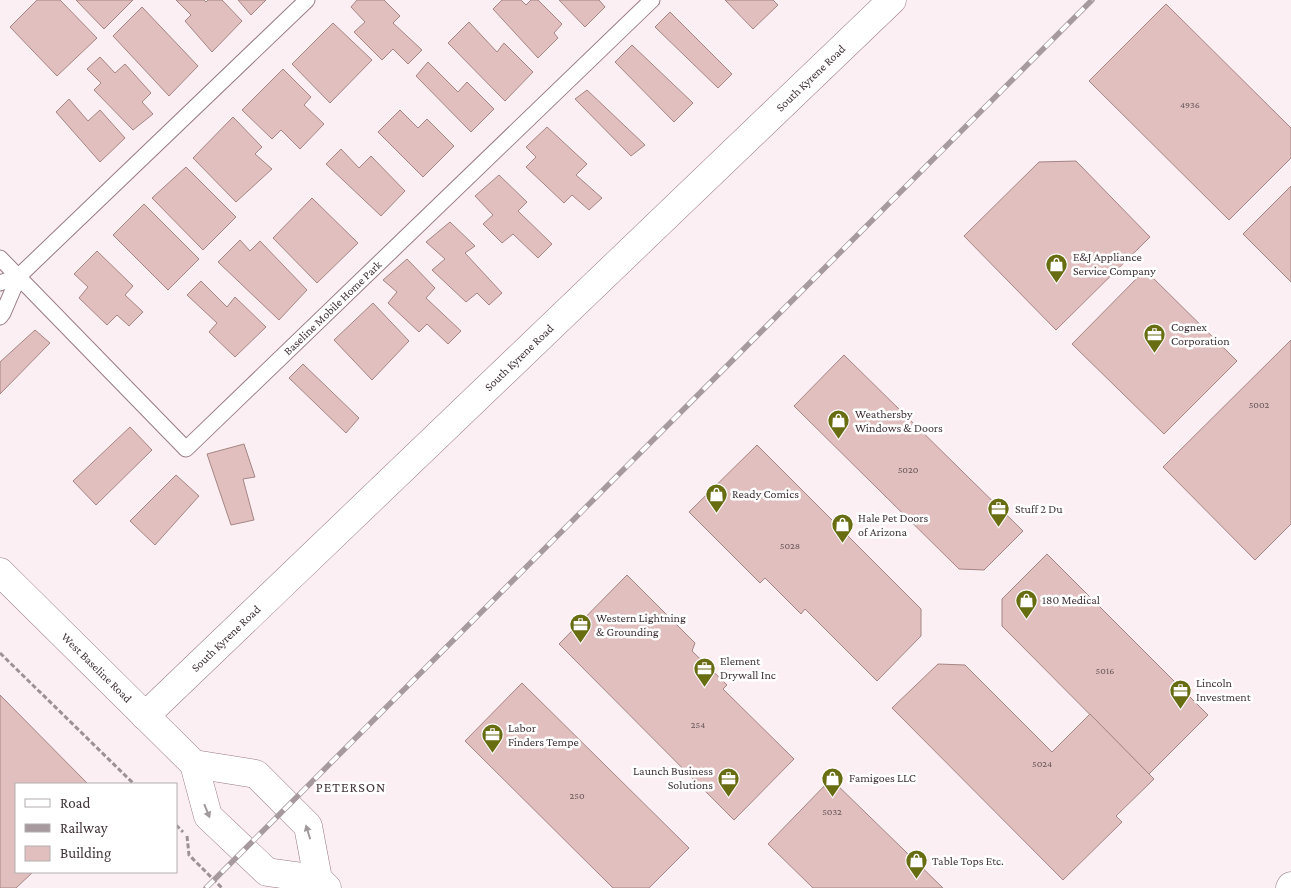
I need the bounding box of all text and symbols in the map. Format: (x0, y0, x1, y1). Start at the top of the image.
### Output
street label: South Kyrene Road (773, 41, 849, 114)
house number: 4936 (1180, 99, 1200, 110)
place label: E&J Appliance Service Company (1073, 250, 1156, 278)
shop icon: E&J Appliance Service Company (1045, 252, 1069, 283)
street label: Baseline Mobile Home Park (281, 257, 385, 358)
place label: Cognex Corporation (1171, 320, 1230, 348)
street label: South Kyrene Road (482, 321, 557, 394)
office icon: Cognex Corporation (1143, 322, 1167, 353)
house number: 5002 (1249, 399, 1270, 410)
place label: Weathersby Windows & Doors (855, 407, 943, 435)
shop icon: Weathersby Windows & Doors (827, 409, 851, 440)
house number: 5020 (898, 464, 919, 475)
shop icon: Ready Comics (704, 482, 728, 513)
place label: Ready Comics (732, 487, 799, 501)
office icon: Stuff 2 Du (987, 497, 1011, 528)
place label: Stuff 2 Du (1015, 502, 1063, 516)
place label: Hale Pet Doors of Arizona (858, 511, 928, 539)
shop icon: Hale Pet Doors of Arizona (830, 513, 854, 544)
house number: 5028 (780, 540, 800, 551)
shop icon: 180 Medical (1014, 588, 1038, 619)
place label: 180 Medical (1042, 593, 1100, 607)
street label: South Kyrene Road (188, 602, 264, 675)
place label: Western Lightning & Grounding (596, 611, 686, 639)
office icon: Western Lightning & Grounding (568, 613, 592, 644)
street label: West Baseline Road (59, 630, 135, 706)
place label: Element Drywall Inc (720, 654, 776, 682)
office icon: Element Drywall Inc (692, 656, 716, 687)
house number: 5016 (1096, 665, 1114, 676)
place label: Lincoln Investment (1196, 676, 1252, 704)
office icon: Lincoln Investment (1168, 678, 1192, 709)
house number: 254 (691, 719, 705, 730)
place label: Labor Finders Tempe (508, 721, 579, 749)
office icon: Labor Finders Tempe (480, 723, 504, 754)
house number: 5024 (1032, 758, 1052, 769)
place label: Launch Business Solutions (633, 764, 713, 792)
office icon: Launch Business Solutions (717, 766, 741, 797)
shop icon: Famigoes LLC (821, 766, 845, 797)
place label: Famigoes LLC (849, 771, 916, 785)
district label: PETERSON (316, 779, 386, 795)
legend (15, 783, 178, 873)
house number: 250 (569, 790, 585, 801)
text: Road (60, 795, 91, 811)
one-way arrow (204, 804, 212, 818)
house number: 5032 (822, 806, 842, 817)
text: Railway (60, 820, 108, 837)
one-way arrow (304, 824, 312, 840)
text: Building (60, 845, 111, 862)
shop icon: Table Tops Etc. (904, 849, 928, 880)
place label: Table Tops Etc. (932, 854, 1004, 868)

